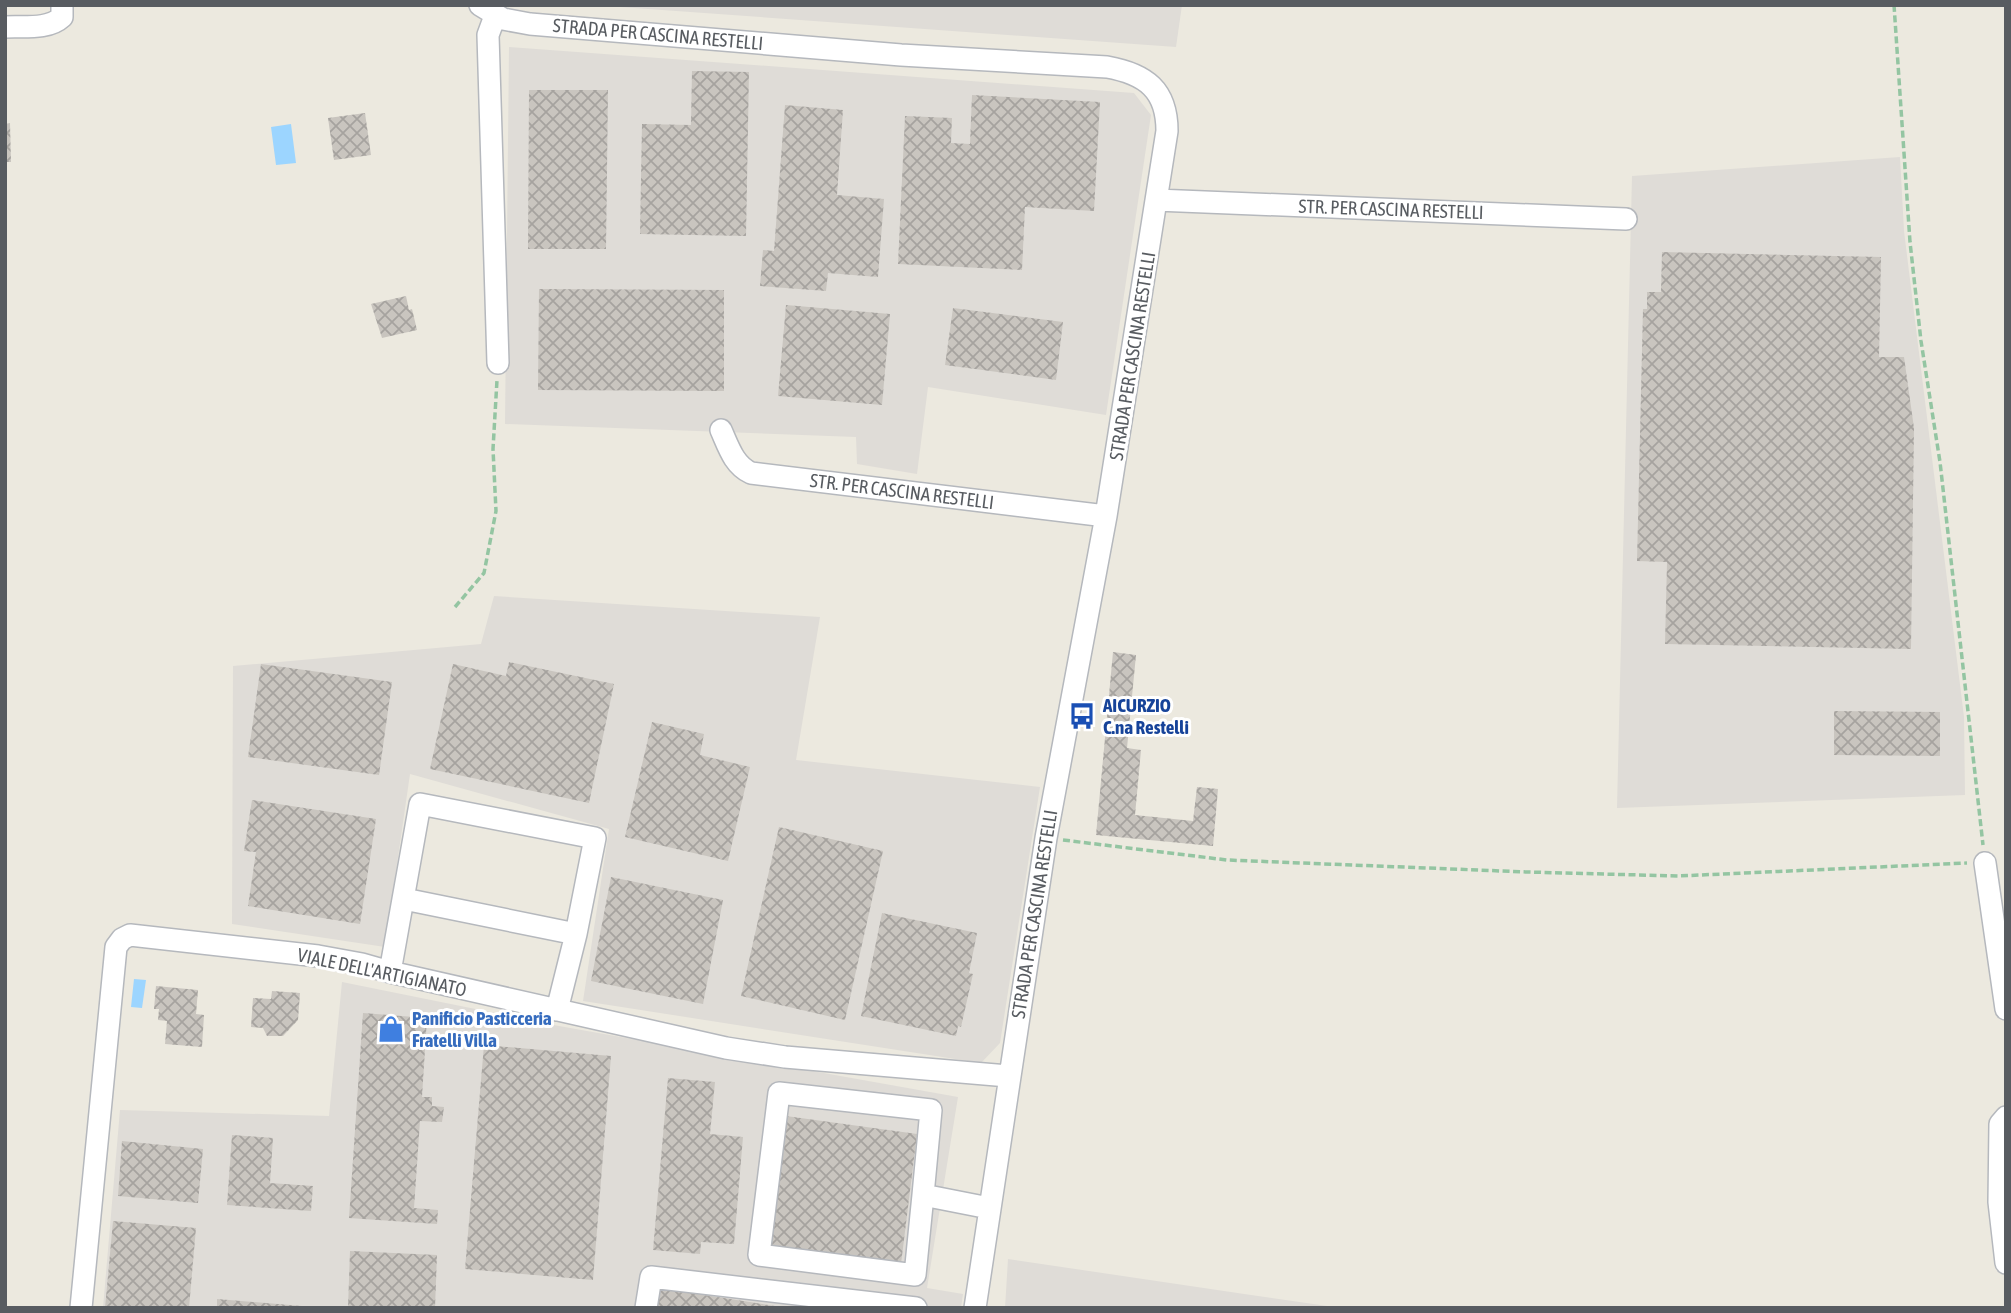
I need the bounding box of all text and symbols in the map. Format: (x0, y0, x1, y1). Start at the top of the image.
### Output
street label: STRADA PER CASCINA RESTELLI (552, 14, 764, 54)
street label: STR. PER CASCINA RESTELLI (1298, 195, 1484, 223)
street label: STRADA PER CASCINA RESTELLI (1105, 250, 1159, 462)
street label: STR. PER CASCINA RESTELLI (809, 469, 995, 513)
place label: AICURZIO C.na Restelli (1102, 694, 1189, 738)
bus stop icon: AICURZIO C.na Restelli (1067, 701, 1097, 731)
street label: STRADA PER CASCINA RESTELLI (1007, 808, 1061, 1020)
street label: VIALE DELL'ARTIGIANATO (296, 943, 468, 1001)
place label: Panificio Pasticceria Fratelli Villa (412, 1007, 552, 1051)
shop icon: Panificio Pasticceria Fratelli Villa (376, 1014, 406, 1044)

